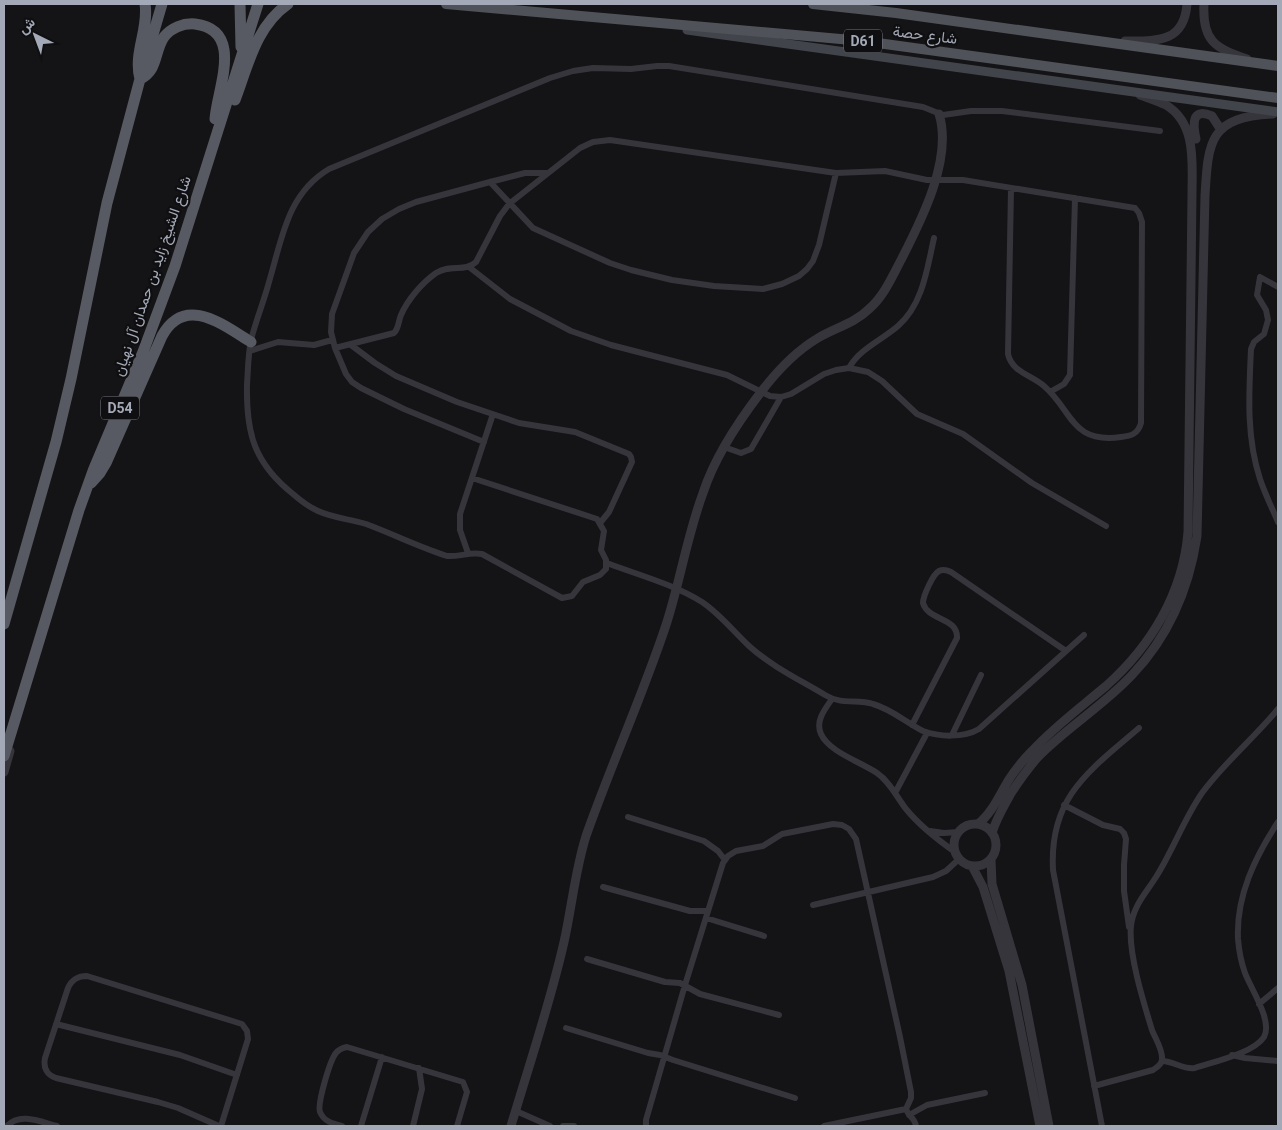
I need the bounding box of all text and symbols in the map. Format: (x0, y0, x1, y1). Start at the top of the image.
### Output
north arrow (10, 10, 60, 60)
text: ش (15, 14, 39, 38)
street label: شارع حصة (892, 22, 958, 50)
road number: D61 (844, 29, 882, 52)
street label: شارع الشيخ زايد بن حمدان آل نهيان (109, 173, 197, 379)
road number: D54 (101, 396, 139, 419)

